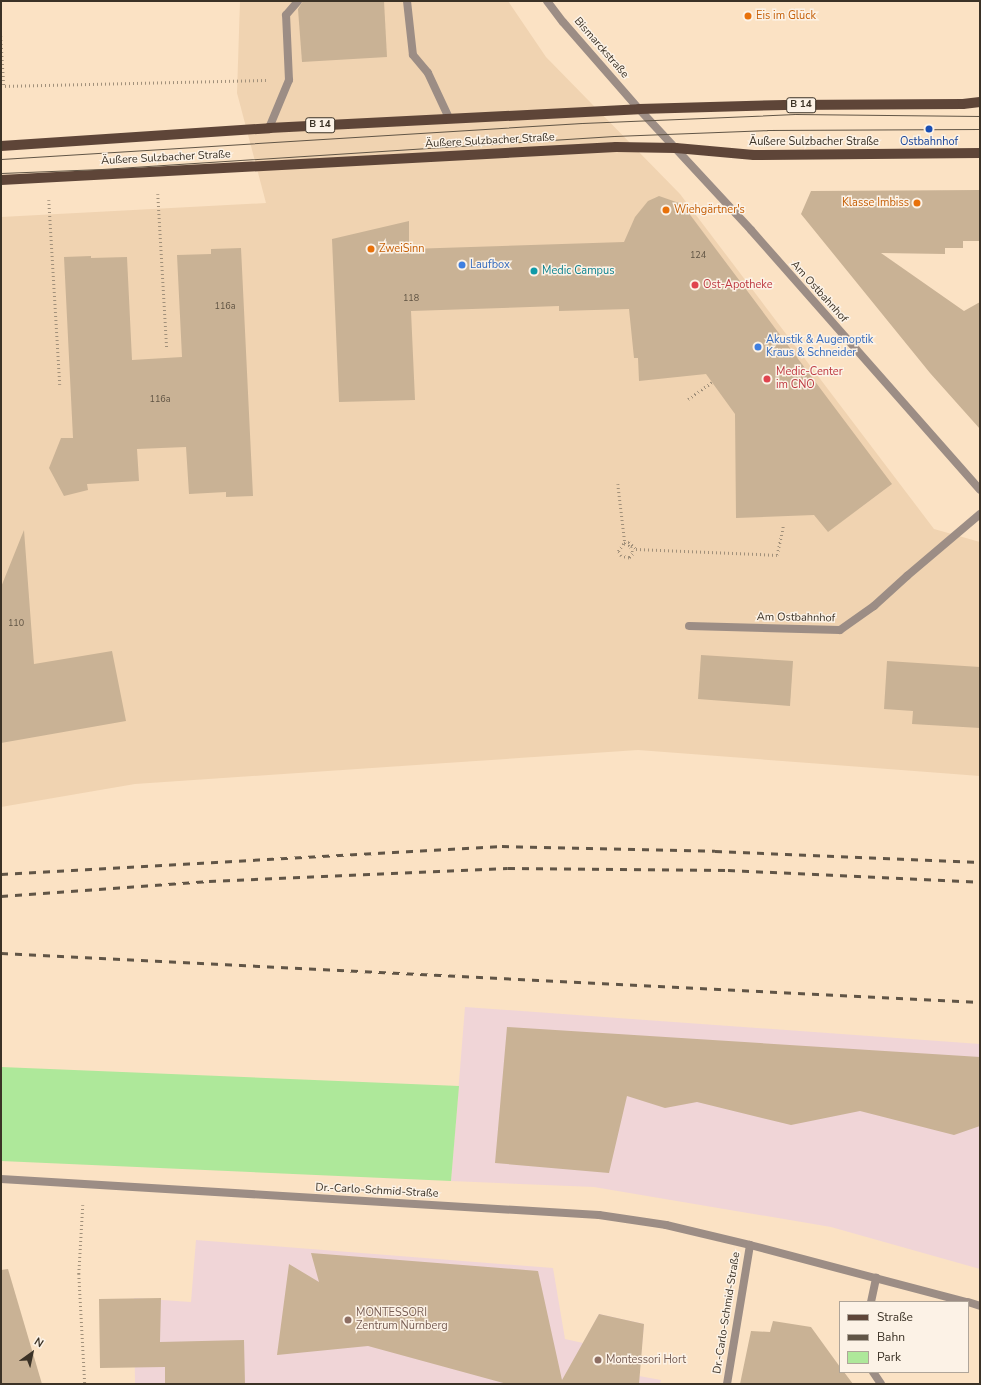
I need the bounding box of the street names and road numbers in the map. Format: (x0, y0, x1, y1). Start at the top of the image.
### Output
street label: Bismarckstraße (571, 15, 631, 81)
road number: B 14 (786, 97, 816, 113)
road number: B 14 (305, 117, 335, 133)
street label: Äußere Sulzbacher Straße (425, 131, 555, 151)
street label: Äußere Sulzbacher Straße (749, 135, 879, 149)
street label: Äußere Sulzbacher Straße (101, 148, 231, 168)
street label: Am Ostbahnhof (788, 258, 850, 326)
street label: Am Ostbahnhof (757, 611, 835, 625)
street label: Dr.-Carlo-Schmid-Straße (315, 1181, 439, 1201)
street label: Dr.-Carlo-Schmid-Straße (711, 1251, 743, 1375)

